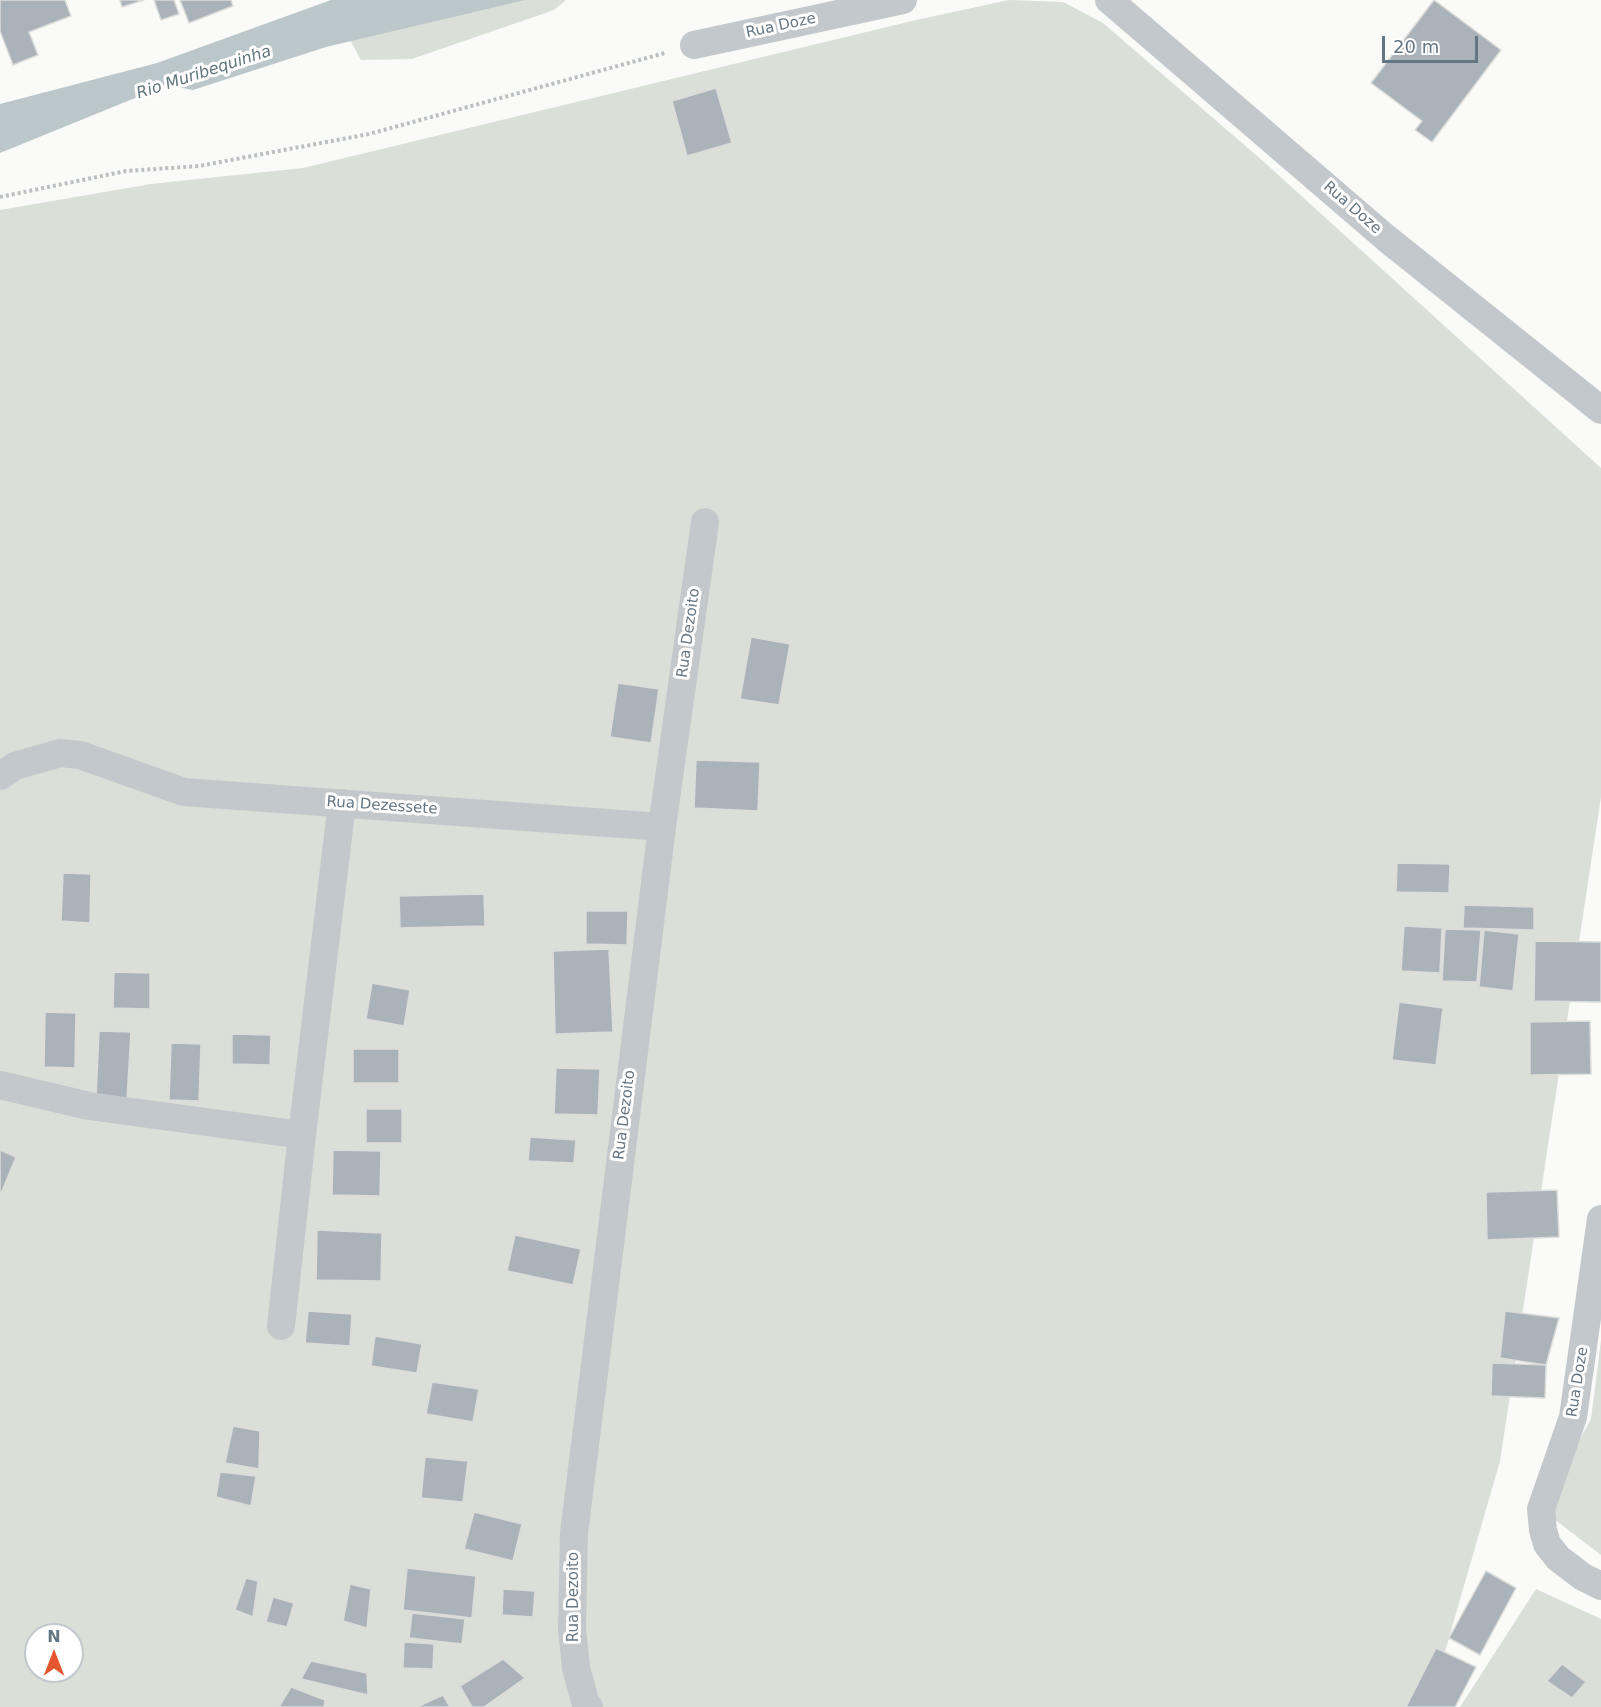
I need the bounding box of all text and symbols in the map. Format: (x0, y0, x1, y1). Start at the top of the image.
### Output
street label: Rua Doze (744, 10, 818, 42)
scale bar (1385, 24, 1481, 62)
text: 20 m (1393, 36, 1439, 57)
water label: Rio Muribequinha (134, 42, 274, 104)
street label: Rua Doze (1319, 178, 1385, 238)
street label: Rua Dezoito (674, 587, 704, 679)
street label: Rua Dezessete (326, 793, 438, 819)
street label: Rua Dezoito (611, 1069, 639, 1161)
street label: Rua Doze (1564, 1346, 1592, 1418)
street label: Rua Dezoito (565, 1552, 583, 1642)
north arrow (24, 1623, 84, 1683)
text: N (47, 1627, 61, 1646)

